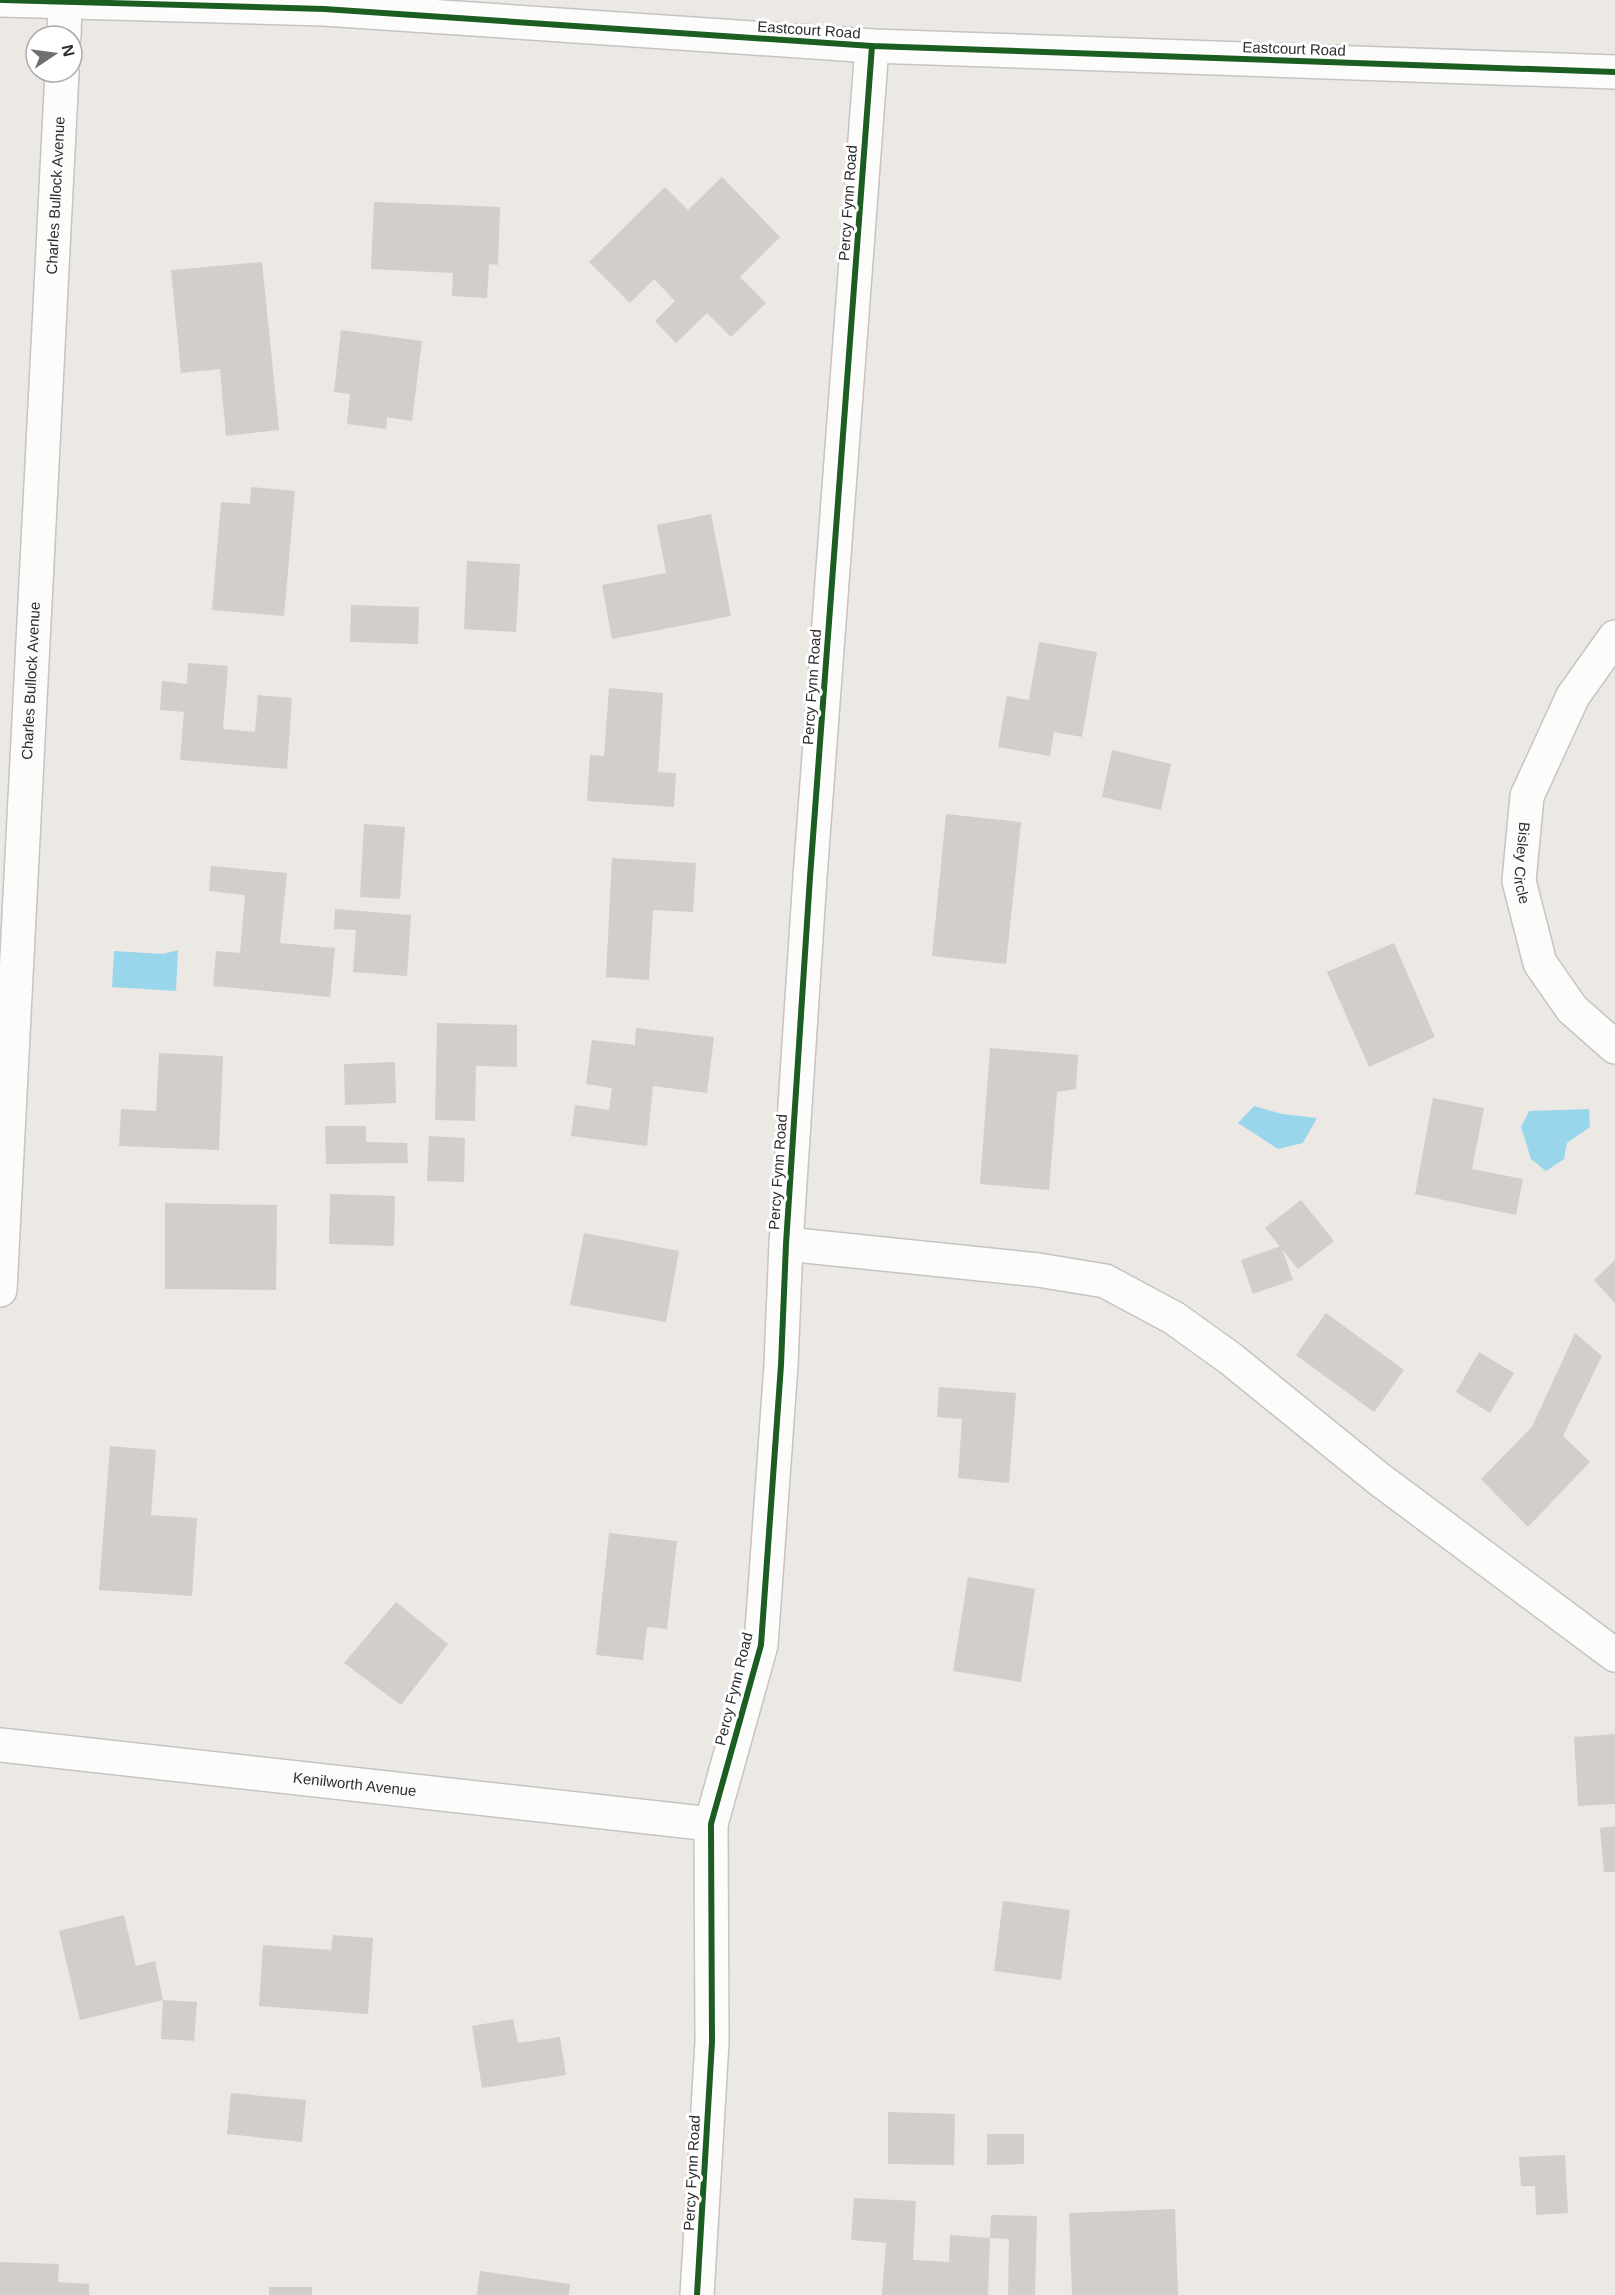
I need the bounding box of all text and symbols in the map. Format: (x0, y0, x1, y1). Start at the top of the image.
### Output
street label: Eastcourt Road (757, 17, 861, 42)
north arrow (24, 24, 84, 84)
street label: Eastcourt Road (1242, 38, 1346, 59)
text: N (59, 43, 78, 58)
street label: Charles Bullock Avenue (43, 116, 68, 275)
street label: Percy Fynn Road (835, 145, 860, 261)
street label: Charles Bullock Avenue (18, 601, 43, 760)
street label: Percy Fynn Road (799, 629, 824, 745)
street label: Bisley Circle (1511, 821, 1534, 906)
street label: Percy Fynn Road (765, 1114, 790, 1230)
street label: Percy Fynn Road (711, 1631, 756, 1747)
street label: Kenilworth Avenue (292, 1769, 417, 1799)
street label: Percy Fynn Road (680, 2115, 703, 2231)

